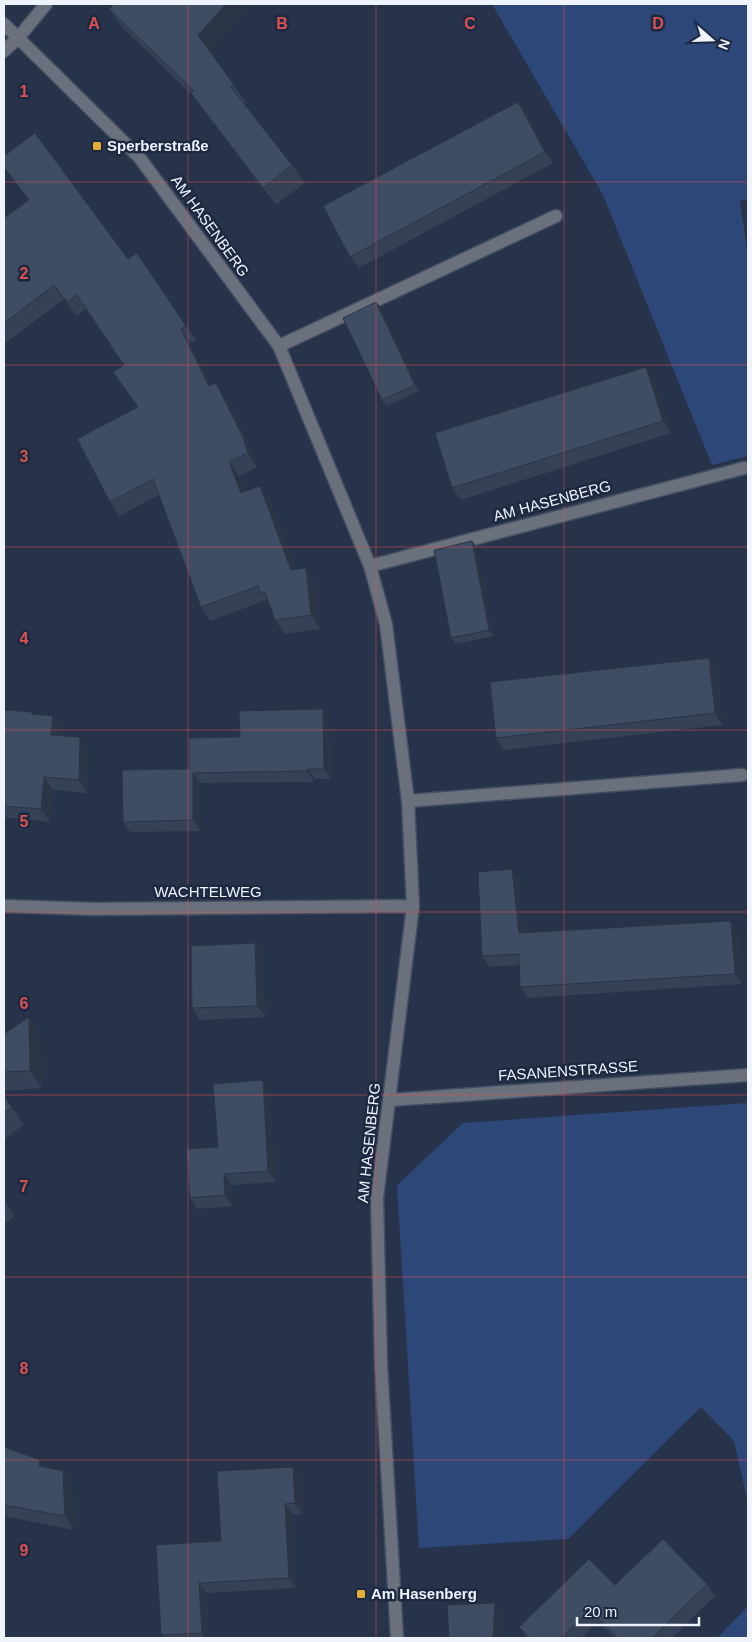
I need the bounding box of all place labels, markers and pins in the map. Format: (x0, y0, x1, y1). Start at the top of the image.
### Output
place label: Sperberstraße (107, 137, 209, 154)
marker: Sperberstraße (91, 140, 103, 152)
place label: Am Hasenberg (371, 1585, 477, 1602)
marker: Am Hasenberg (355, 1588, 367, 1600)

